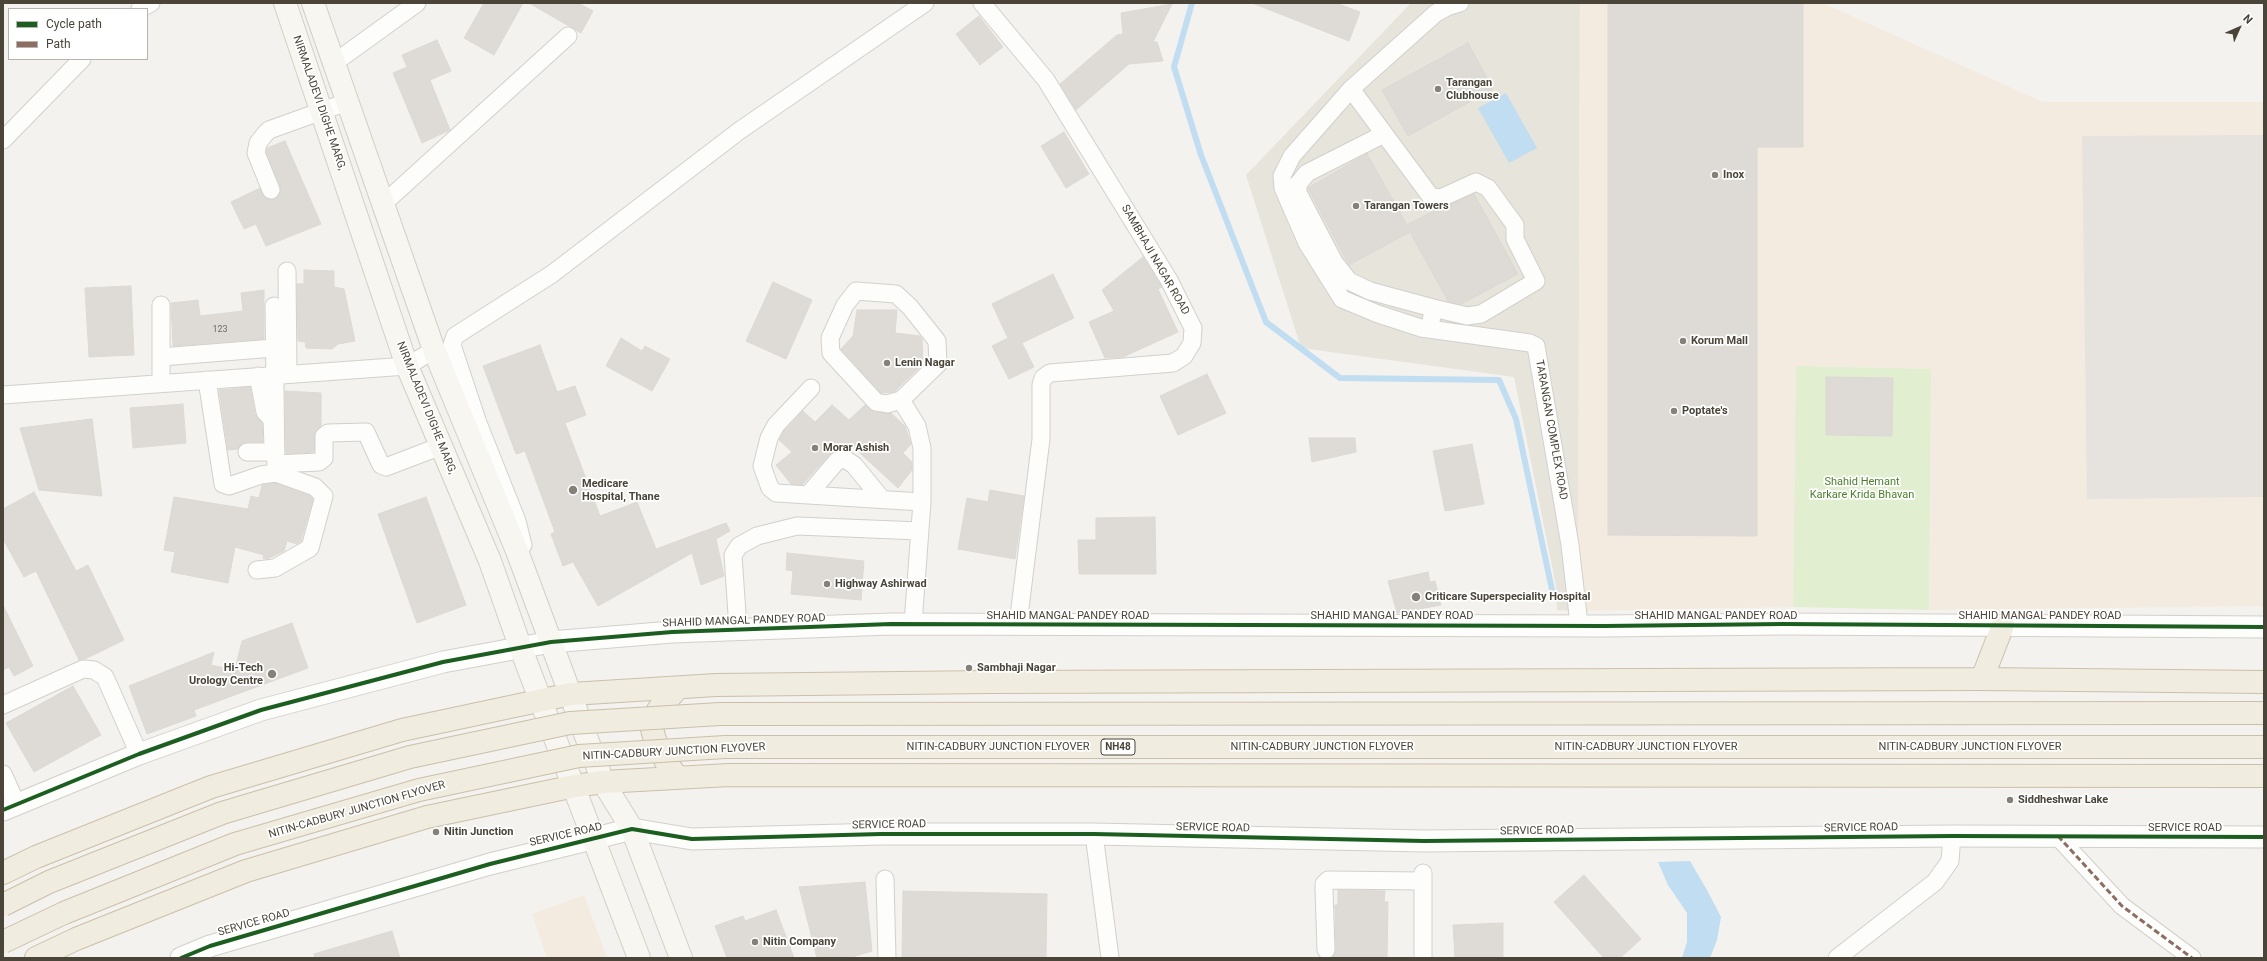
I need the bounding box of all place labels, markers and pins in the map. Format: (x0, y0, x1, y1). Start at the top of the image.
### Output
place label: Tarangan Clubhouse (1446, 76, 1499, 102)
marker: Tarangan Clubhouse (1433, 84, 1443, 94)
place label: Inox (1723, 168, 1744, 182)
marker: Inox (1710, 170, 1720, 180)
place label: Tarangan Towers (1364, 199, 1449, 213)
marker: Tarangan Towers (1351, 201, 1361, 211)
place label: Korum Mall (1691, 334, 1748, 348)
marker: Korum Mall (1678, 336, 1688, 346)
place label: Lenin Nagar (895, 356, 955, 370)
marker: Lenin Nagar (882, 358, 892, 368)
place label: Poptate's (1682, 404, 1728, 418)
marker: Poptate's (1669, 406, 1679, 416)
place label: Morar Ashish (823, 441, 889, 455)
marker: Morar Ashish (810, 443, 820, 453)
place label: Medicare Hospital, Thane (582, 477, 660, 503)
marker: Medicare Hospital, Thane (567, 484, 579, 496)
place label: Highway Ashirwad (835, 577, 927, 591)
marker: Highway Ashirwad (822, 579, 832, 589)
place label: Criticare Superspeciality Hospital (1425, 590, 1590, 604)
marker: Criticare Superspeciality Hospital (1410, 591, 1422, 603)
place label: Hi-Tech Urology Centre (189, 661, 263, 687)
place label: Sambhaji Nagar (977, 661, 1056, 675)
marker: Sambhaji Nagar (964, 663, 974, 673)
marker: Hi-Tech Urology Centre (266, 668, 278, 680)
place label: Siddheshwar Lake (2018, 793, 2108, 807)
marker: Siddheshwar Lake (2005, 795, 2015, 805)
place label: Nitin Junction (444, 825, 513, 839)
marker: Nitin Junction (431, 827, 441, 837)
place label: Nitin Company (763, 935, 836, 949)
marker: Nitin Company (750, 937, 760, 947)

